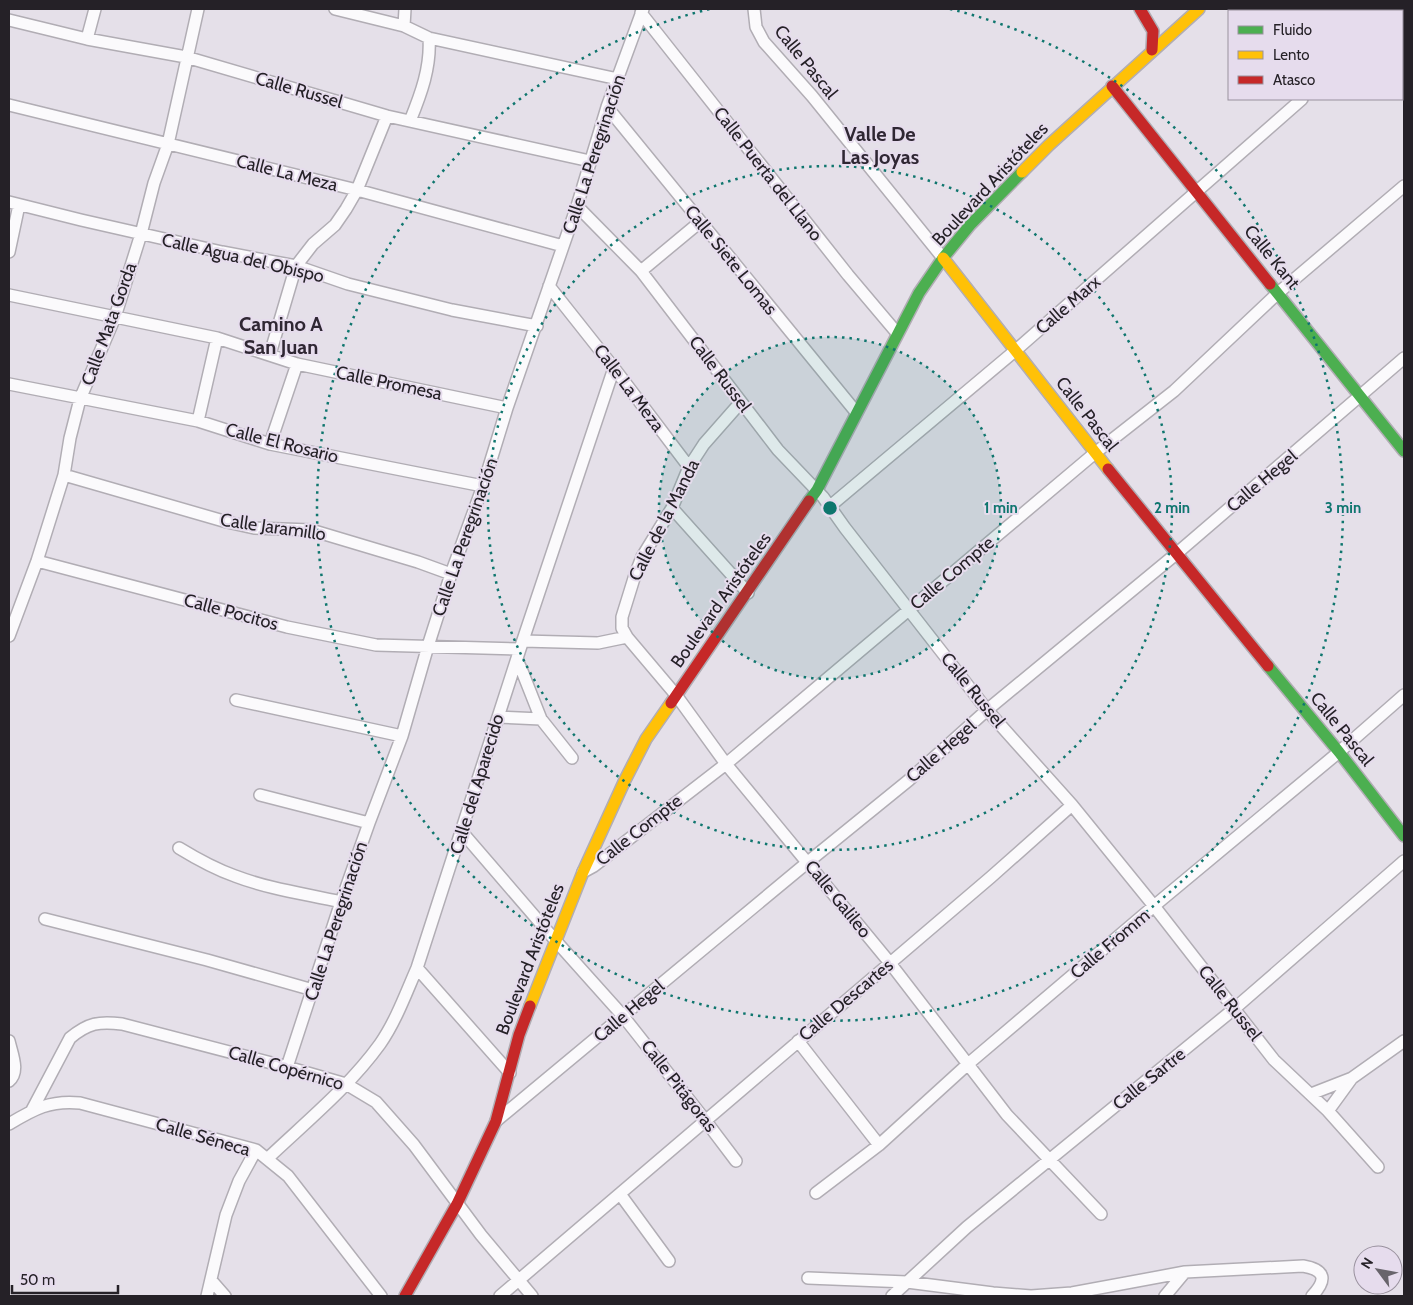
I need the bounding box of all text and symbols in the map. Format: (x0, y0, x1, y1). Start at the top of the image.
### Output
legend (1228, 10, 1403, 100)
street label: Calle Pascal (770, 21, 843, 104)
text: Fluido (1273, 21, 1312, 39)
text: Lento (1273, 46, 1310, 64)
street label: Calle Russel (253, 67, 346, 113)
text: Atasco (1273, 71, 1315, 89)
street label: Calle La Peregrinación (558, 72, 630, 236)
street label: Calle Puerta del Llano (709, 103, 827, 245)
street label: Boulevard Aristóteles (927, 118, 1053, 250)
district label: Valle De Las Joyas (841, 122, 919, 169)
street label: Calle La Meza (234, 150, 340, 196)
street label: Calle Siete Lomas (680, 201, 782, 319)
street label: Calle Kant (1239, 220, 1305, 294)
street label: Calle Agua del Obispo (160, 229, 326, 287)
street label: Calle Mata Gorda (77, 259, 142, 388)
street label: Calle Marx (1031, 271, 1105, 339)
district label: Camino A San Juan (239, 312, 323, 359)
street label: Calle Russel (684, 332, 756, 417)
street label: Calle La Meza (589, 340, 669, 436)
street label: Calle Promesa (334, 361, 444, 405)
street label: Calle Pascal (1051, 372, 1123, 456)
street label: Calle El Rosario (223, 418, 341, 468)
street label: Calle Hegel (1222, 445, 1302, 517)
street label: Calle La Peregrinación (428, 455, 502, 619)
street label: Calle de la Manda (624, 455, 704, 584)
centre of rings (821, 499, 839, 517)
text: 1 min (984, 499, 1018, 517)
text: 2 min (1154, 499, 1190, 517)
text: 3 min (1325, 499, 1361, 517)
street label: Calle Jaramillo (219, 509, 327, 545)
street label: Boulevard Aristóteles (666, 528, 776, 672)
street label: Calle Compte (905, 531, 999, 615)
street label: Calle Pocitos (181, 589, 281, 635)
street label: Calle Russel (936, 648, 1010, 732)
street label: Calle Pascal (1306, 688, 1379, 771)
street label: Calle del Aparecido (445, 711, 509, 857)
street label: Calle Hegel (902, 714, 981, 787)
street label: Calle Compte (592, 790, 686, 870)
street label: Calle La Peregrinación (300, 839, 372, 1003)
street label: Calle Galileo (800, 856, 876, 942)
street label: Boulevard Aristóteles (491, 880, 569, 1038)
street label: Calle Fromm (1066, 904, 1154, 984)
street label: Calle Descartes (794, 954, 898, 1046)
street label: Calle Russel (1194, 961, 1267, 1046)
street label: Calle Hegel (589, 975, 669, 1047)
street label: Calle Pitágoras (636, 1036, 722, 1136)
street label: Calle Copérnico (226, 1041, 346, 1095)
street label: Calle Sartre (1108, 1043, 1190, 1115)
street label: Calle Séneca (153, 1113, 253, 1161)
north arrow (1353, 1245, 1403, 1295)
text: N (1357, 1254, 1377, 1272)
scale bar (12, 1262, 119, 1294)
text: 50 m (20, 1271, 55, 1289)

